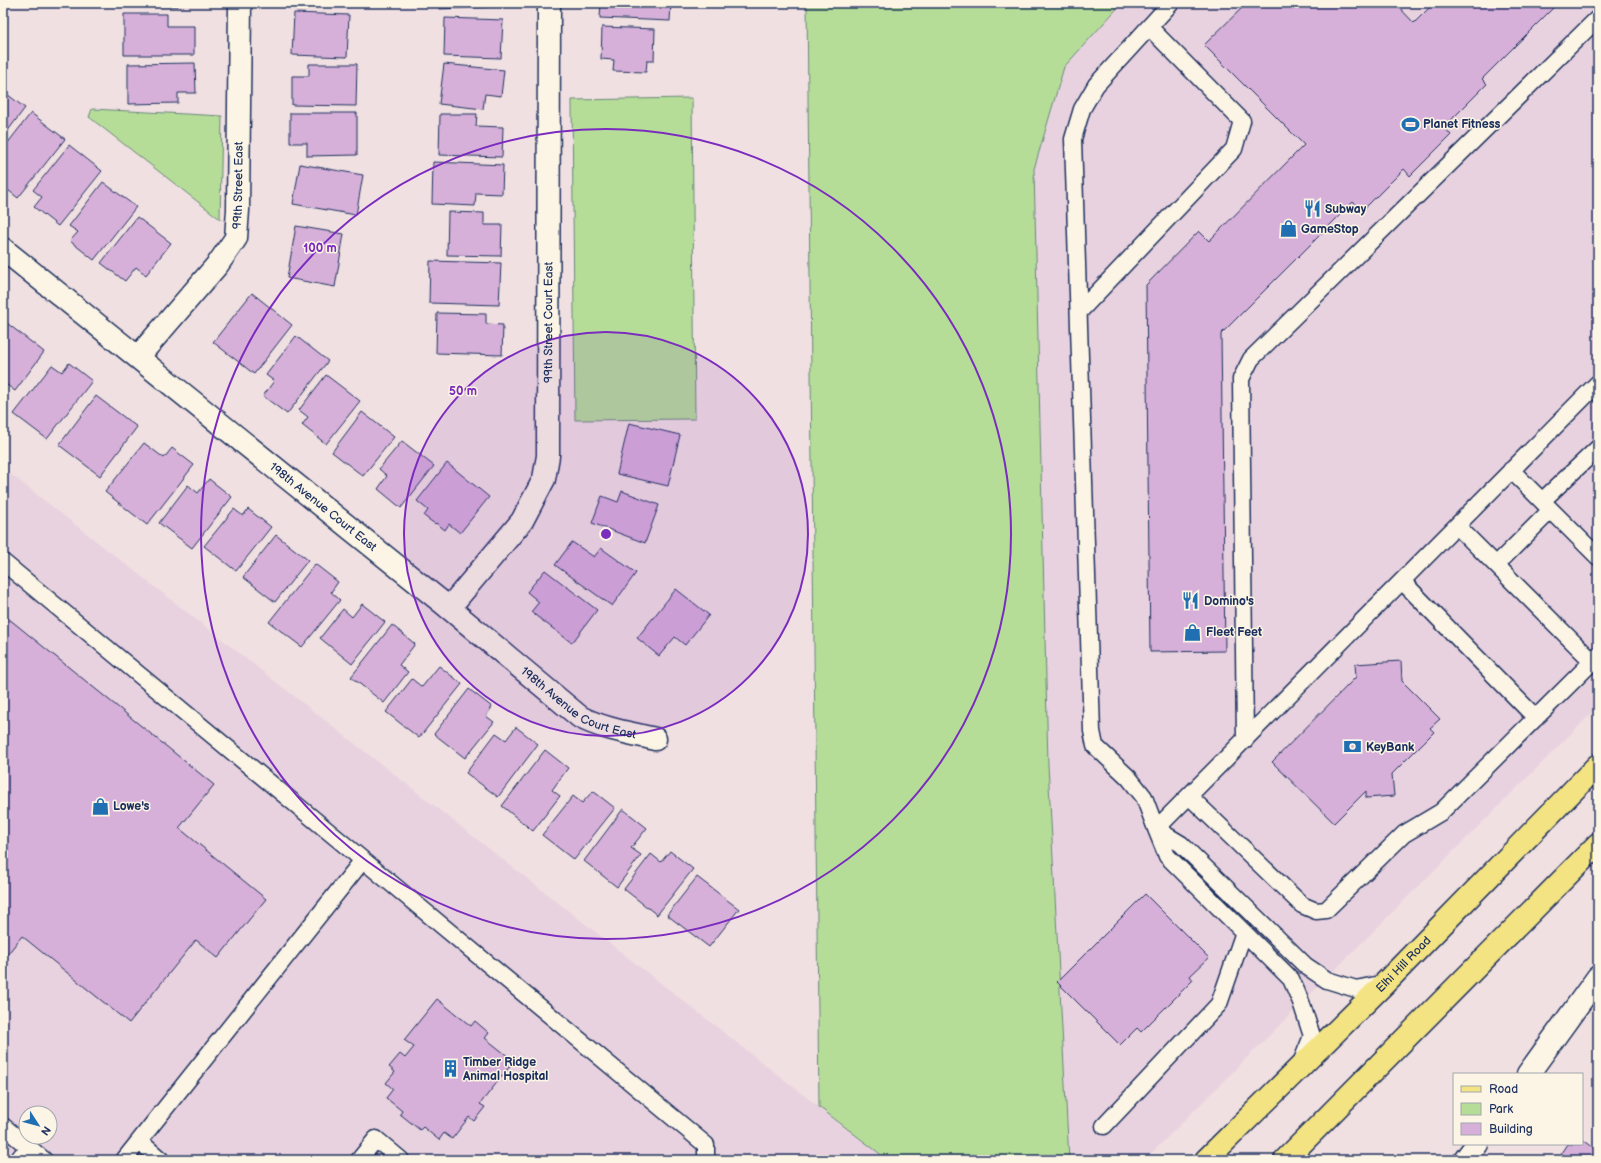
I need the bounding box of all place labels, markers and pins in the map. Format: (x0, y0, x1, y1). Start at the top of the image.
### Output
sports icon: Planet Fitness (1400, 114, 1420, 134)
place label: Planet Fitness (1423, 117, 1501, 132)
restaurant icon: Subway (1302, 199, 1322, 219)
place label: Subway (1325, 202, 1367, 217)
shop icon: GameStop (1278, 219, 1298, 239)
place label: GameStop (1301, 222, 1359, 237)
centre of rings (599, 527, 613, 541)
restaurant icon: Domino's (1181, 591, 1201, 611)
place label: Domino's (1204, 594, 1254, 609)
shop icon: Fleet Feet (1183, 622, 1203, 642)
place label: Fleet Feet (1206, 625, 1262, 640)
bank icon: KeyBank (1343, 737, 1363, 757)
place label: KeyBank (1366, 740, 1415, 755)
shop icon: Lowe's (90, 796, 110, 816)
place label: Lowe's (113, 799, 149, 814)
place label: Timber Ridge Animal Hospital (462, 1055, 548, 1084)
building icon: Timber Ridge Animal Hospital (440, 1059, 460, 1079)

